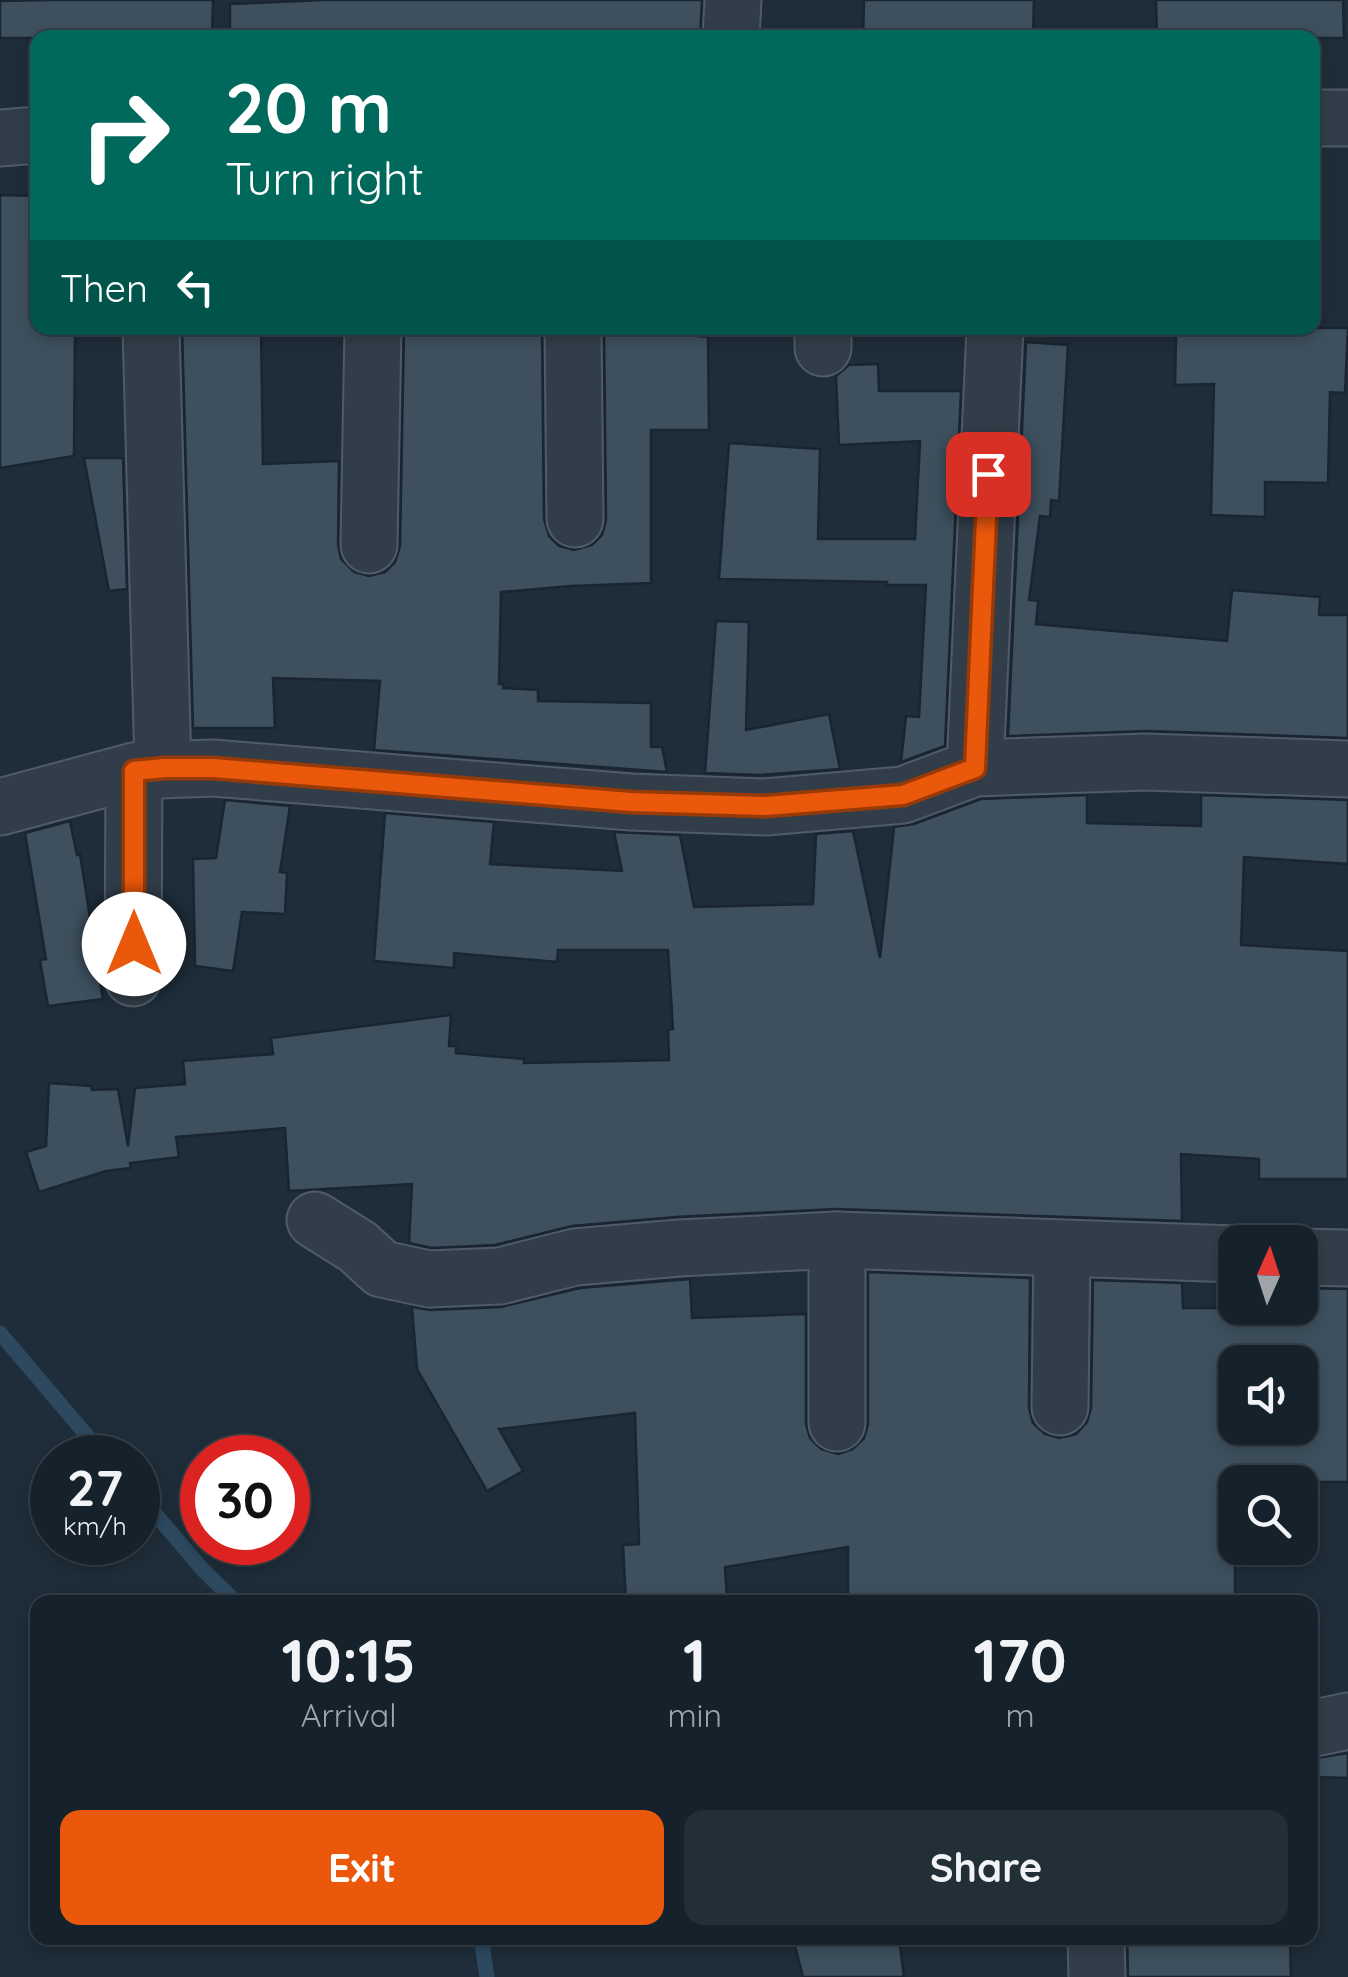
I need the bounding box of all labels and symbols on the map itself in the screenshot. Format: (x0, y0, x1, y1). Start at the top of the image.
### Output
pin (946, 432, 1031, 517)
position arrow (82, 892, 186, 996)
north arrow (1218, 1225, 1318, 1325)
speed limit sign: 30 (180, 1435, 310, 1565)

